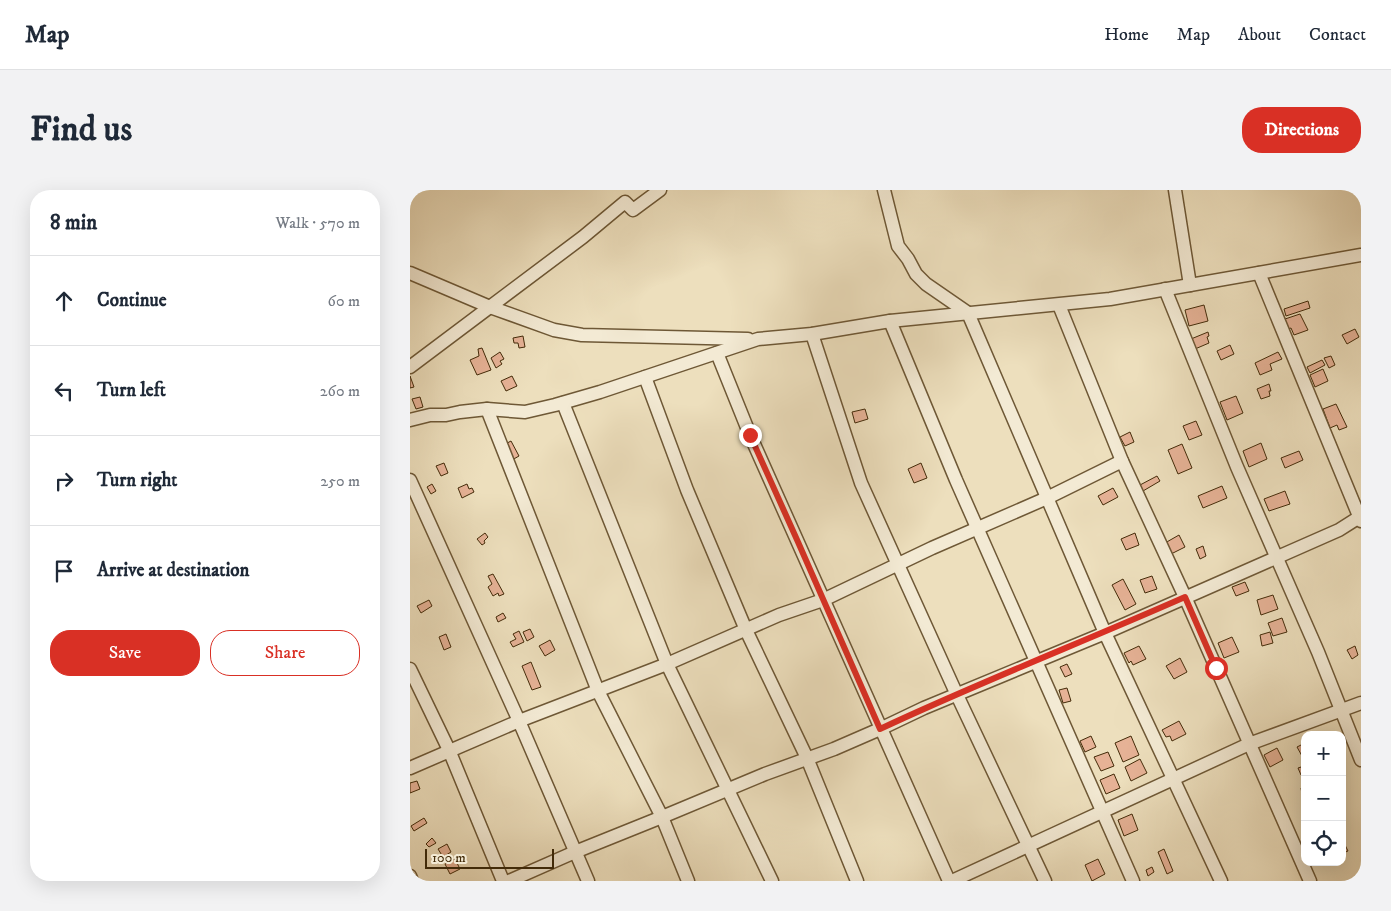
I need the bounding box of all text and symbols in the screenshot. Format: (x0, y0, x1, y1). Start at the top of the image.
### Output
text: Map (25, 20, 69, 50)
text: Home (1104, 24, 1149, 46)
text: Map (1177, 24, 1210, 46)
text: About (1238, 24, 1281, 46)
text: Contact (1309, 24, 1366, 46)
button: Directions (1242, 107, 1361, 153)
text: Find us (30, 108, 132, 152)
text: 8 min (50, 210, 97, 236)
text: Walk · 570 m (276, 213, 360, 233)
icon: ahead (50, 287, 78, 315)
text: Continue (97, 289, 167, 312)
text: 60 m (328, 291, 360, 311)
icon: left (50, 377, 78, 405)
text: Turn left (97, 379, 166, 402)
text: 260 m (320, 381, 360, 401)
route end (739, 424, 762, 447)
icon: right (50, 467, 78, 495)
text: Turn right (97, 469, 177, 492)
text: 250 m (320, 471, 360, 491)
icon: arrive (50, 557, 78, 585)
text: Arrive at destination (97, 559, 249, 582)
button: Save (50, 630, 200, 676)
button: Share (210, 630, 360, 676)
route start (1205, 657, 1228, 680)
map controls (1301, 731, 1346, 866)
button: + (1301, 731, 1346, 776)
button: − (1301, 776, 1346, 821)
button: locate (1301, 821, 1346, 866)
scale bar (425, 846, 554, 869)
text: 100 m (432, 849, 466, 867)

